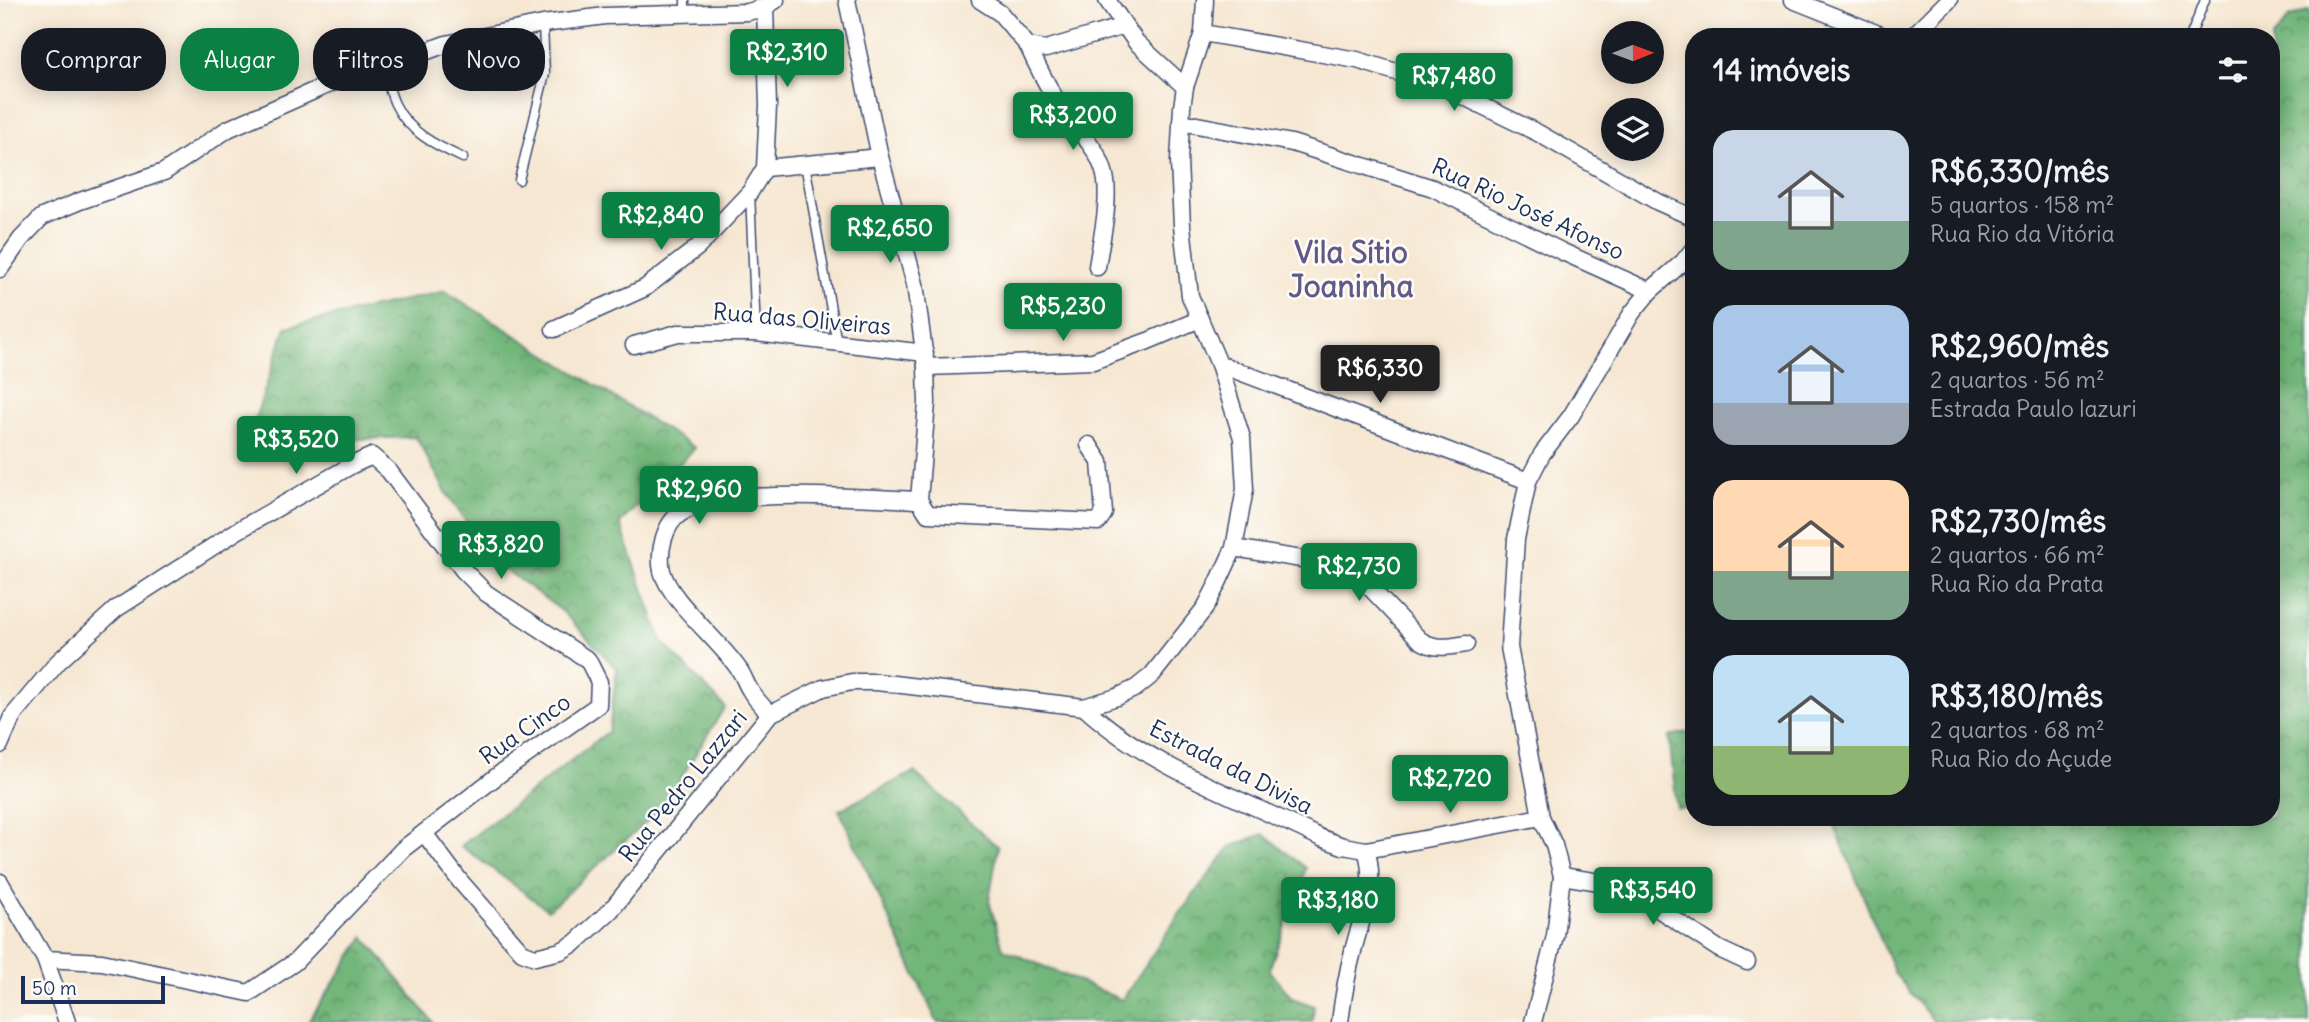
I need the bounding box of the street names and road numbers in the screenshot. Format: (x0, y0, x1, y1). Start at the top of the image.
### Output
street label: Rua Rio José Afonso (1427, 151, 1629, 266)
street label: Rua das Oliveiras (712, 296, 892, 341)
street label: Rua Cinco (474, 687, 576, 770)
street label: Rua Pedro Lazzari (612, 704, 753, 868)
street label: Estrada da Divisa (1145, 713, 1318, 820)

